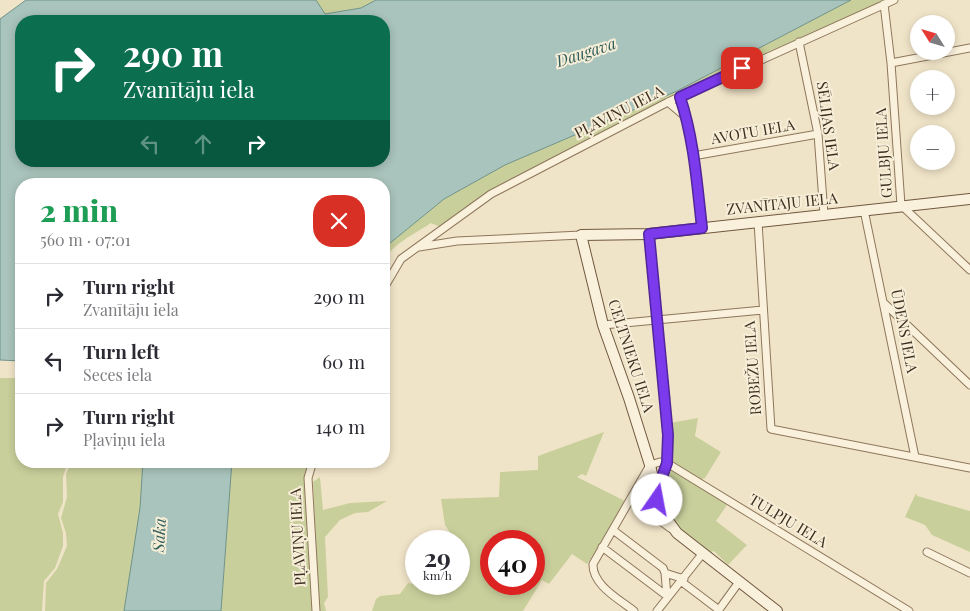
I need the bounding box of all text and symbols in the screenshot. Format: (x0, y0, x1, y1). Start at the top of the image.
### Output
north arrow (910, 15, 955, 60)
map controls (910, 15, 955, 170)
text: 290 m (123, 29, 223, 76)
water label: Daugava (552, 32, 618, 71)
icon: right (40, 35, 105, 100)
pin (721, 47, 763, 89)
icon: arrive (728, 54, 756, 82)
button: + (910, 70, 955, 115)
text: Zvanītāju iela (123, 74, 255, 104)
street label: PĻAVIŅU IELA (570, 80, 667, 142)
street label: SĒLIJAS IELA (813, 80, 845, 172)
street label: GULBJU IELA (870, 107, 896, 199)
street label: AVOTU IELA (708, 114, 797, 148)
button: − (910, 125, 955, 170)
icon: left (136, 130, 164, 158)
icon: ahead (189, 130, 217, 158)
icon: right (242, 130, 270, 158)
street label: ZVANĪTĀJU IELA (725, 187, 839, 219)
text: 2 min (40, 190, 118, 230)
button: close (313, 195, 365, 247)
text: 560 m · 07:01 (40, 229, 131, 250)
text: Turn right (83, 273, 175, 299)
icon: right (40, 282, 68, 310)
text: 290 m (313, 283, 365, 309)
street label: ŪDENS IELA (887, 287, 923, 375)
street label: CELTNIEKU IELA (604, 297, 660, 415)
text: Zvanītāju iela (83, 299, 179, 320)
street label: ROBEŽU IELA (739, 320, 765, 416)
text: Turn left (83, 338, 160, 364)
icon: left (40, 347, 68, 375)
text: 60 m (322, 348, 365, 374)
text: Seces iela (83, 364, 152, 385)
text: Turn right (83, 403, 175, 429)
icon: right (40, 412, 68, 440)
text: 140 m (316, 413, 365, 439)
text: Pļaviņu iela (83, 429, 165, 450)
position arrow (630, 473, 682, 525)
street label: PĻAVIŅU IELA (284, 487, 310, 586)
street label: TULPJU IELA (745, 489, 832, 552)
water label: Saka (147, 518, 170, 553)
speed limit sign: 40 (480, 530, 545, 595)
text: 29 (424, 540, 451, 573)
text: km/h (423, 567, 452, 583)

